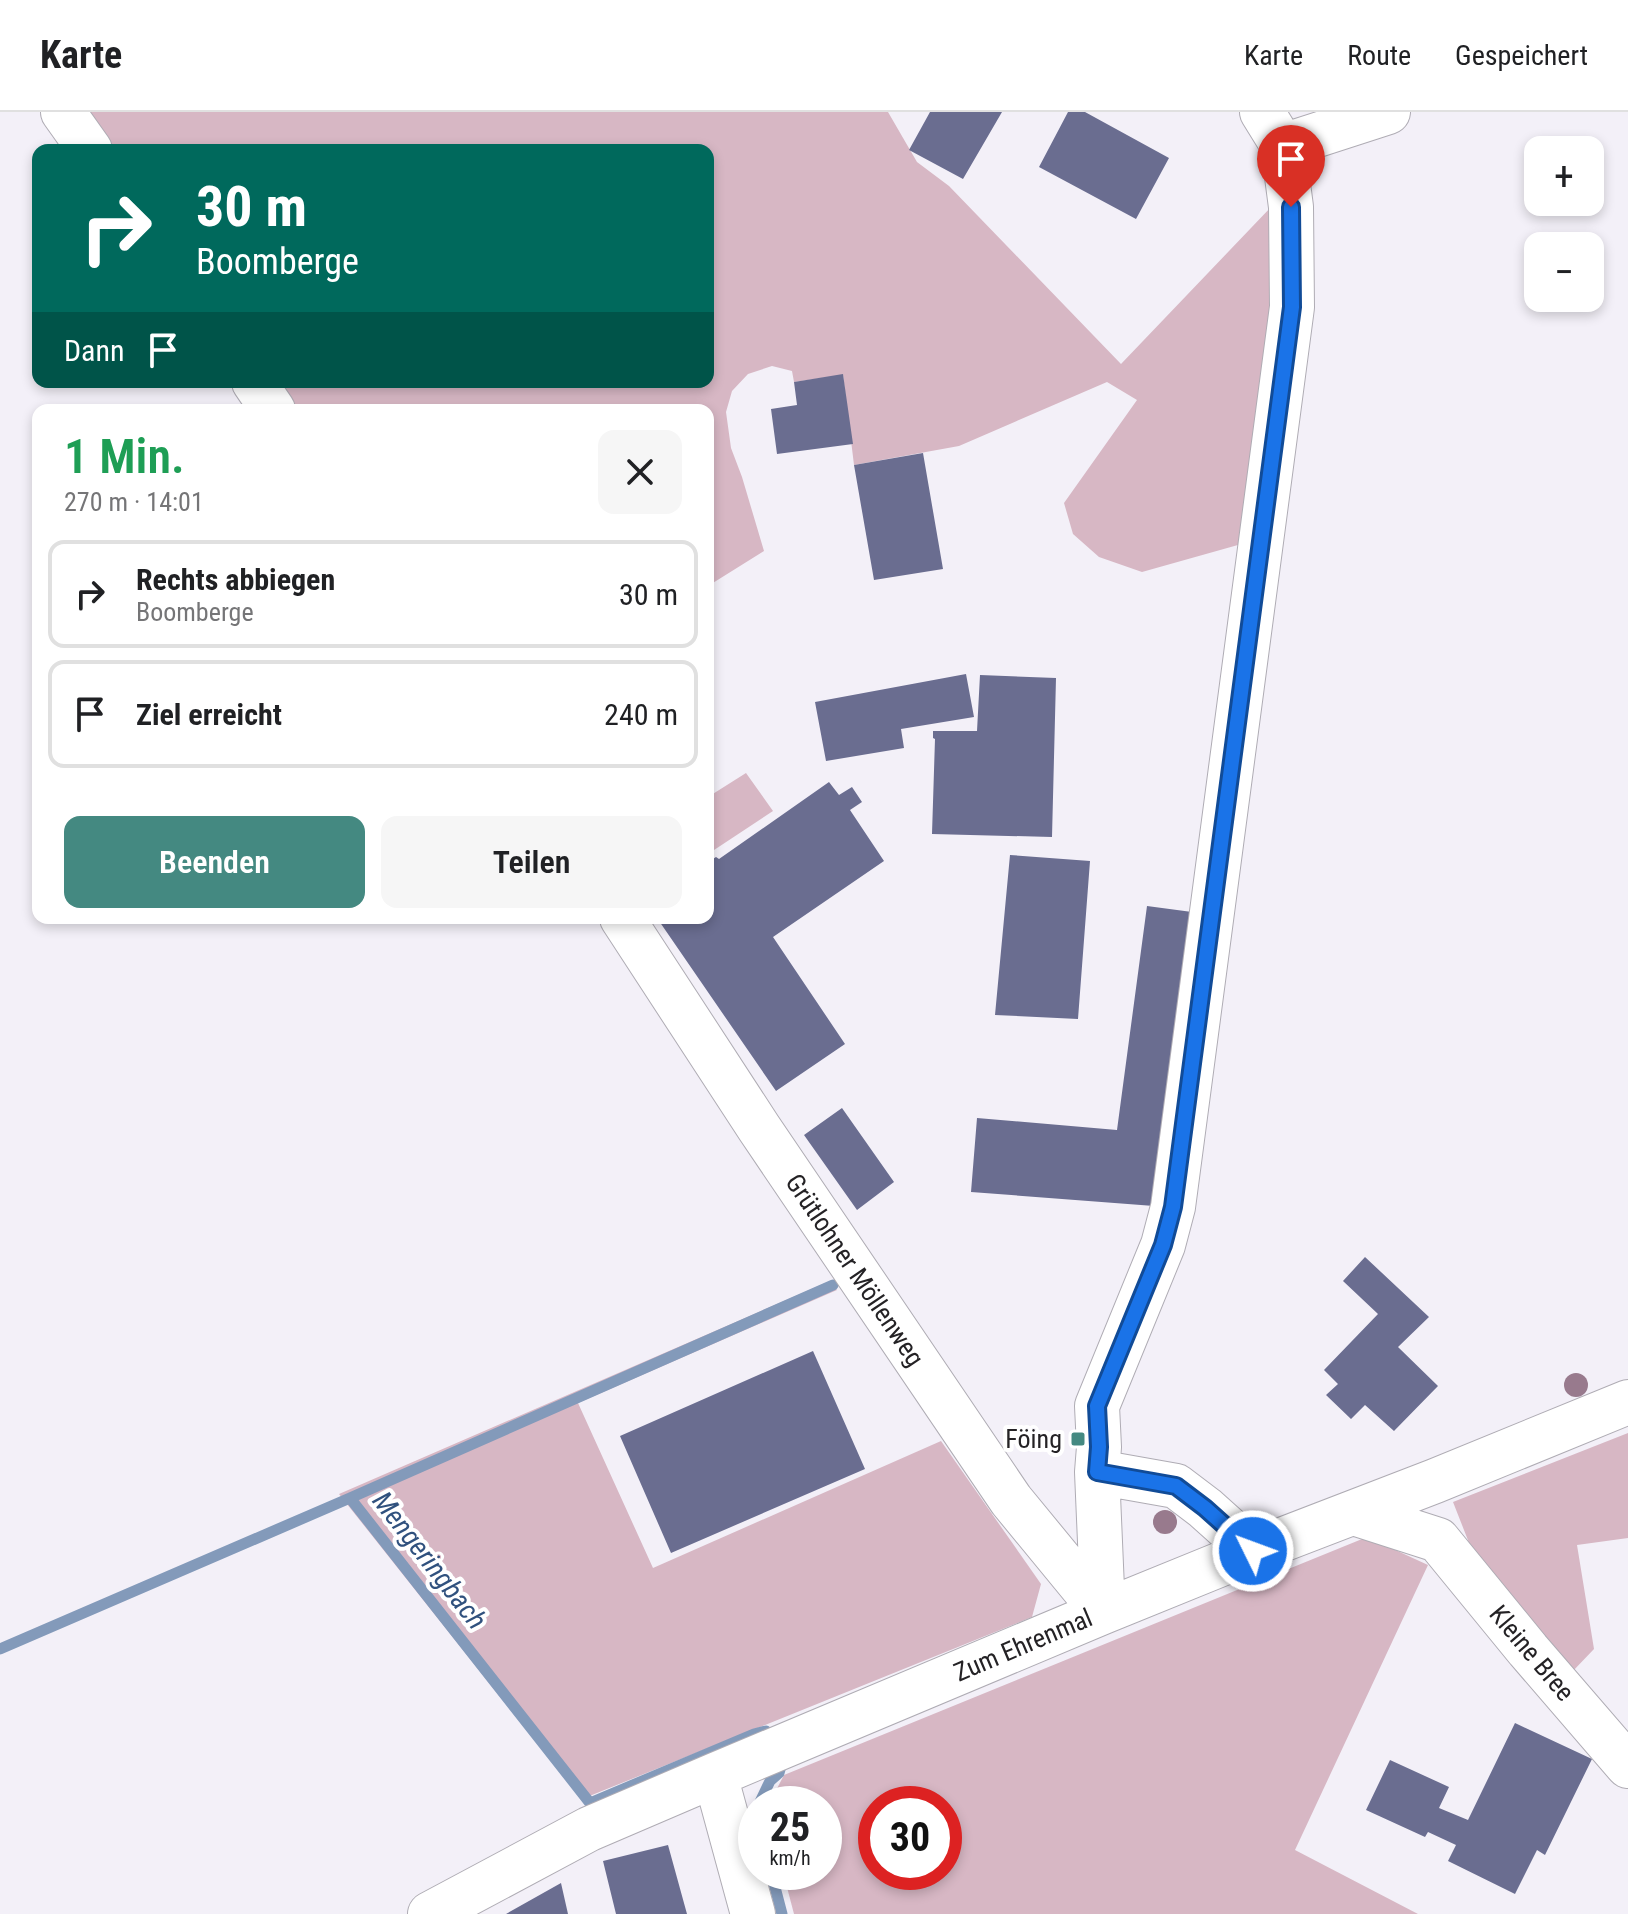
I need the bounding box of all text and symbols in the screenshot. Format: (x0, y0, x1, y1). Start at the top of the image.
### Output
text: Karte (40, 33, 122, 77)
text: Karte (1244, 39, 1303, 72)
text: Route (1347, 39, 1411, 72)
text: Gespeichert (1455, 39, 1588, 72)
pin (1257, 125, 1325, 207)
map controls (1524, 136, 1604, 312)
button: + (1524, 136, 1604, 216)
icon: arrive (1269, 137, 1313, 181)
text: 30 m (196, 174, 307, 240)
icon: right (64, 176, 168, 280)
button: − (1524, 232, 1604, 312)
text: Boomberge (196, 241, 359, 283)
icon: arrive (141, 328, 185, 372)
text: Dann (64, 333, 125, 368)
text: 1 Min. (64, 428, 185, 485)
button: close (598, 430, 682, 514)
text: 270 m · 14:01 (64, 487, 204, 517)
text: Rechts abbiegen (136, 562, 335, 597)
icon: right (68, 572, 112, 616)
text: 30 m (619, 577, 678, 612)
text: Boomberge (136, 597, 254, 627)
icon: arrive (68, 692, 112, 736)
text: Ziel erreicht (136, 697, 282, 732)
text: 240 m (604, 697, 678, 732)
button: Beenden (64, 816, 365, 908)
button: Teilen (381, 816, 682, 908)
street label: Grütlohner Möllenweg (780, 1168, 930, 1372)
place label: Föing (1005, 1424, 1062, 1454)
marker: Föing (1069, 1430, 1087, 1448)
water label: Mengeringbach (366, 1485, 494, 1636)
position arrow (1211, 1509, 1295, 1593)
street label: Kleine Bree (1483, 1599, 1581, 1707)
street label: Zum Ehrenmal (949, 1602, 1097, 1688)
speed limit sign: 30 (858, 1786, 962, 1890)
text: 25 (770, 1804, 810, 1851)
text: km/h (769, 1846, 811, 1870)

